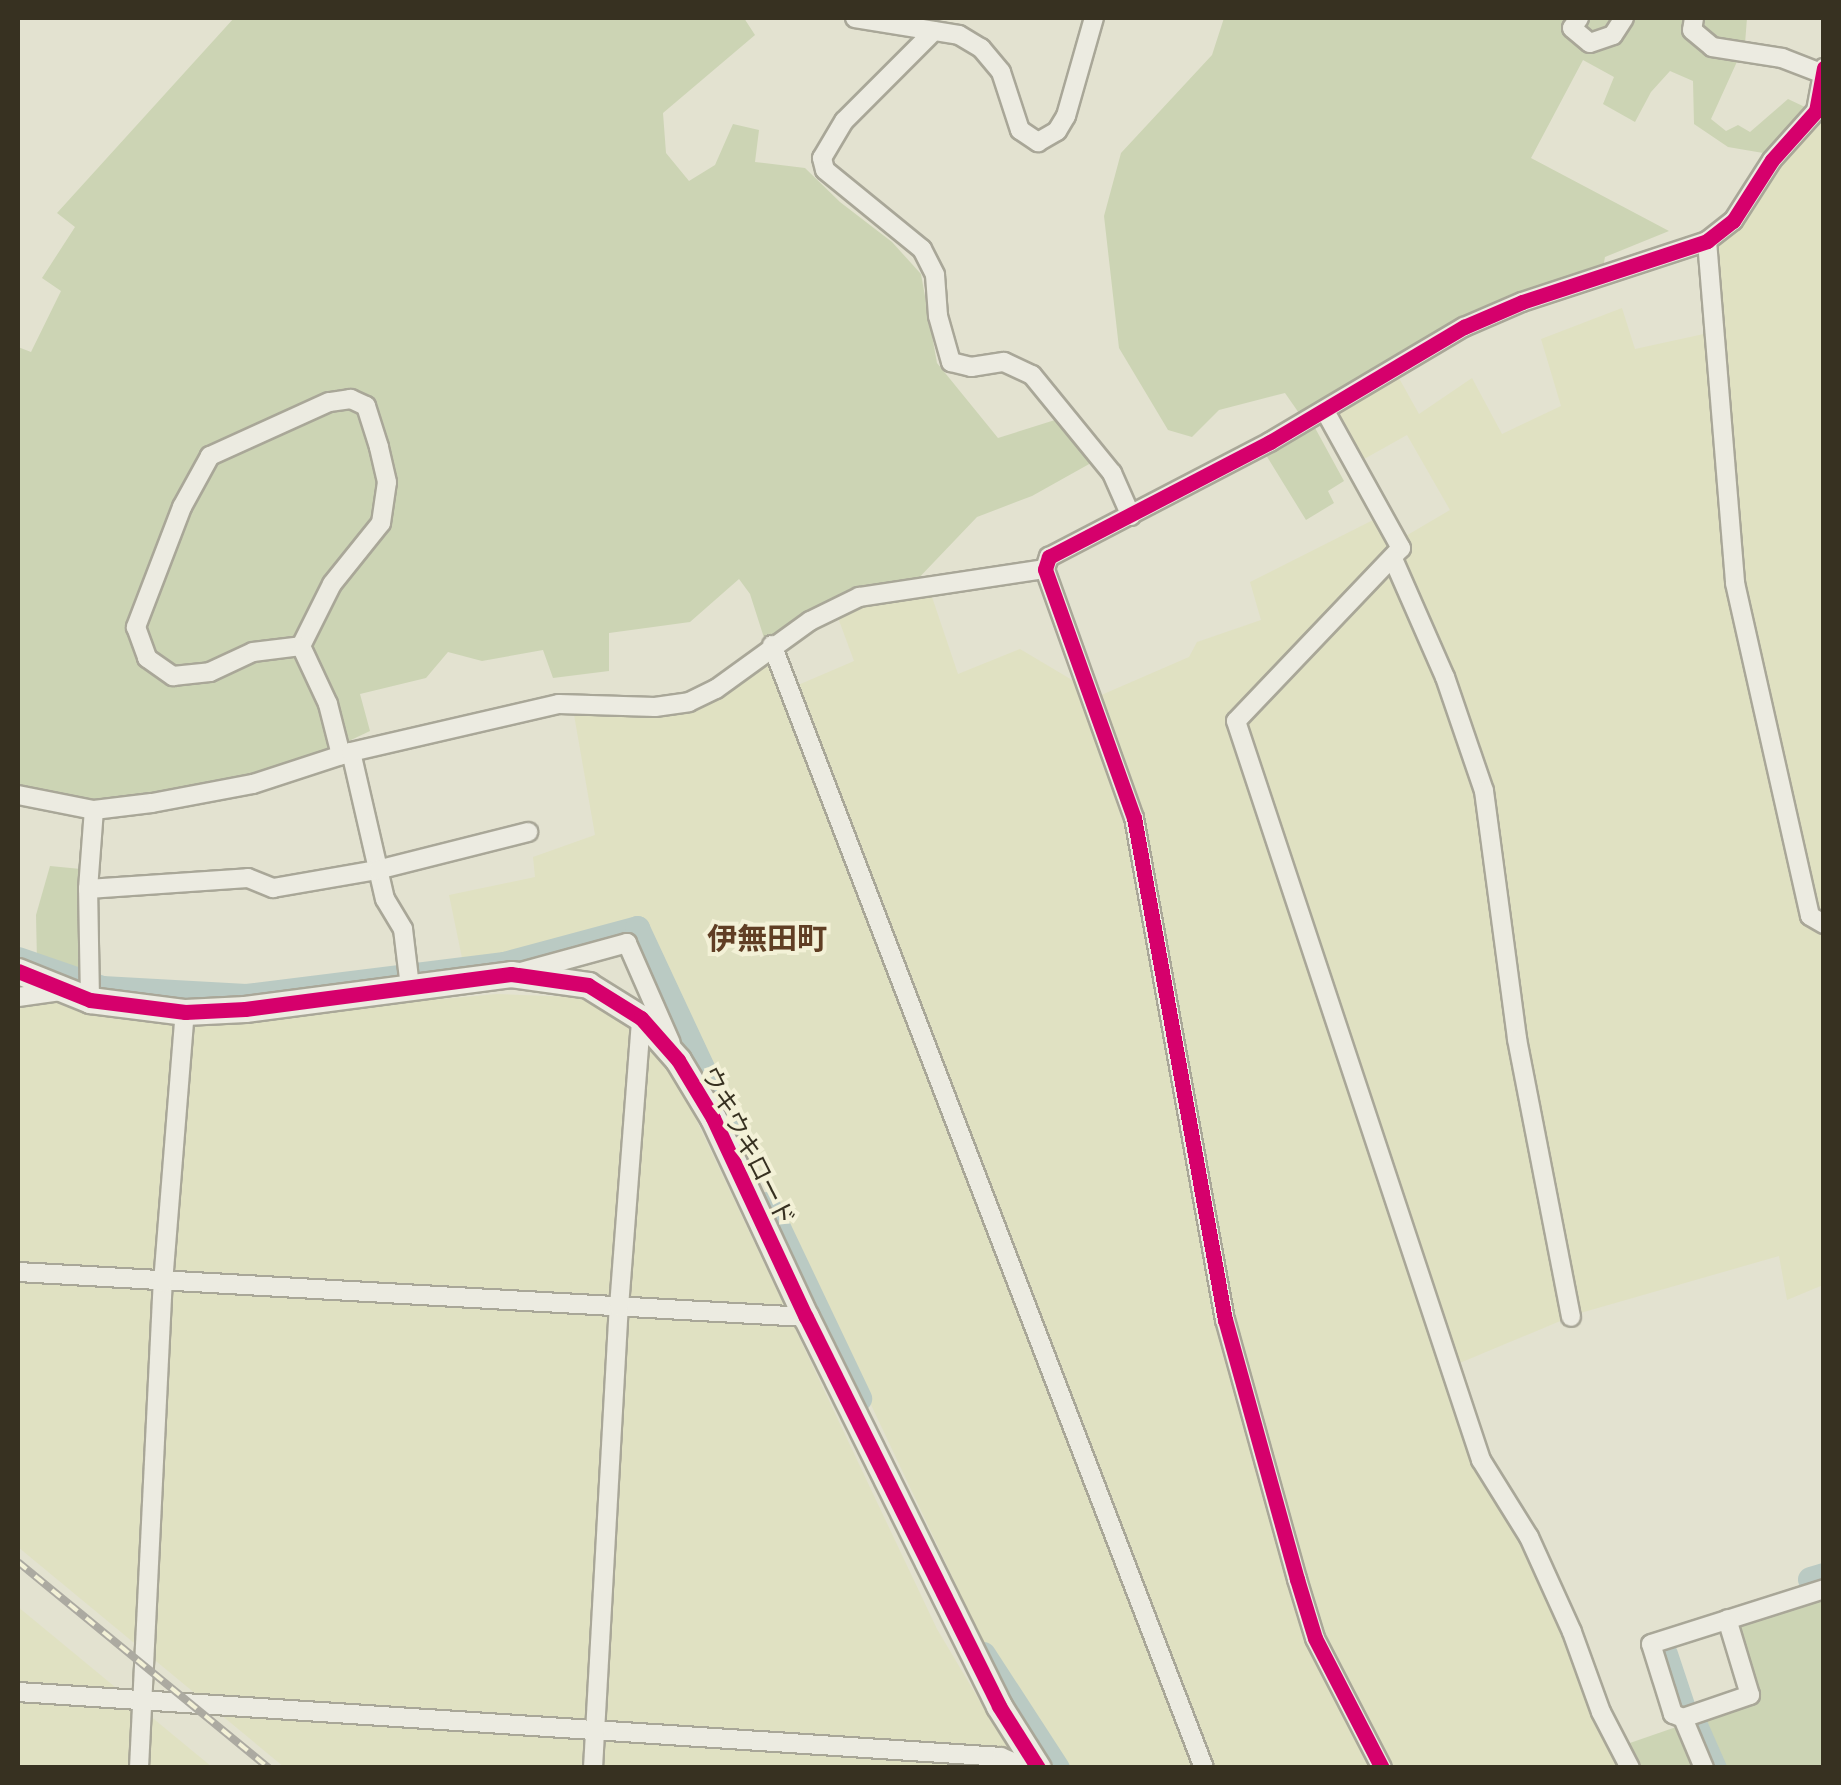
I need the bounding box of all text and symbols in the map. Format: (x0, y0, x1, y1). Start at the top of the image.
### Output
district label: 伊無田町 (707, 918, 827, 954)
street label: ウキウキロード (697, 1060, 803, 1230)

